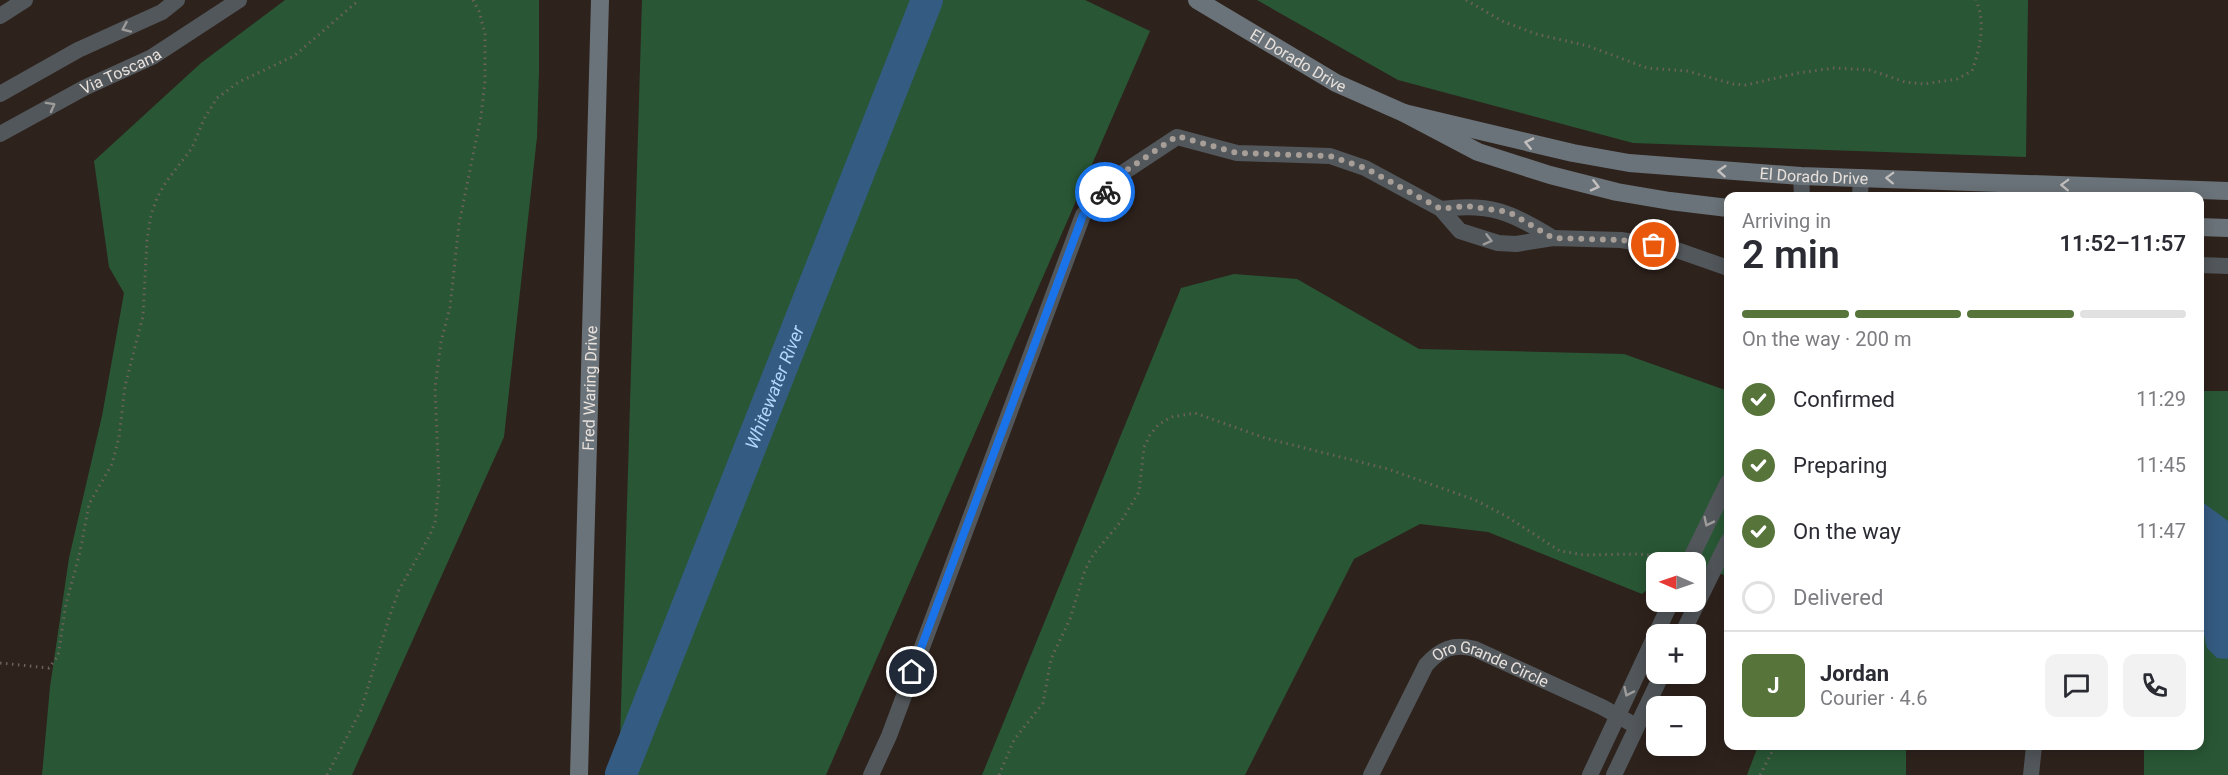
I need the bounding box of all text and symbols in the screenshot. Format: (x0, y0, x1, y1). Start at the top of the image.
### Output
one-way arrow (122, 21, 133, 33)
street label: El Dorado Drive (1247, 25, 1349, 96)
street label: Via Toscana (77, 44, 165, 98)
one-way arrow (45, 102, 55, 113)
one-way arrow (1525, 137, 1535, 150)
courier (1075, 162, 1135, 222)
street label: El Dorado Drive (1759, 163, 1868, 188)
one-way arrow (1718, 164, 1727, 177)
one-way arrow (1886, 172, 1895, 185)
icon: bike (1089, 176, 1122, 209)
one-way arrow (1590, 179, 1600, 192)
one-way arrow (2060, 179, 2069, 191)
text: Arriving in (1742, 209, 1831, 233)
pin (1628, 219, 1679, 270)
icon: bag (1637, 228, 1670, 261)
text: 11:52–11:57 (2059, 231, 2186, 256)
text: 2 min (1742, 232, 1840, 278)
one-way arrow (1482, 233, 1493, 245)
water label: Whitewater River (740, 321, 808, 452)
street label: Fred Waring Drive (578, 325, 601, 451)
text: On the way · 200 m (1742, 327, 1911, 351)
icon: check (1742, 383, 1775, 416)
text: Confirmed (1793, 387, 1895, 412)
text: 11:29 (2136, 387, 2186, 411)
icon: check (1742, 449, 1775, 482)
text: Preparing (1793, 453, 1887, 478)
text: 11:45 (2136, 453, 2186, 477)
icon: check (1742, 515, 1775, 548)
one-way arrow (1704, 516, 1716, 527)
text: On the way (1793, 519, 1901, 544)
text: 11:47 (2136, 519, 2186, 543)
north arrow (1646, 552, 1706, 612)
map controls (1646, 552, 1706, 756)
text: Delivered (1793, 585, 1883, 610)
button: + (1646, 624, 1706, 684)
street label: Oro Grande Circle (1428, 637, 1552, 691)
pin (886, 646, 937, 697)
button: chat (2045, 654, 2108, 717)
button: phone (2123, 654, 2186, 717)
icon: home (895, 655, 928, 688)
text: Jordan (1820, 661, 1889, 686)
text: J (1767, 673, 1780, 698)
one-way arrow (1623, 686, 1635, 697)
text: Courier · 4.6 (1820, 686, 1927, 710)
button: − (1646, 696, 1706, 756)

